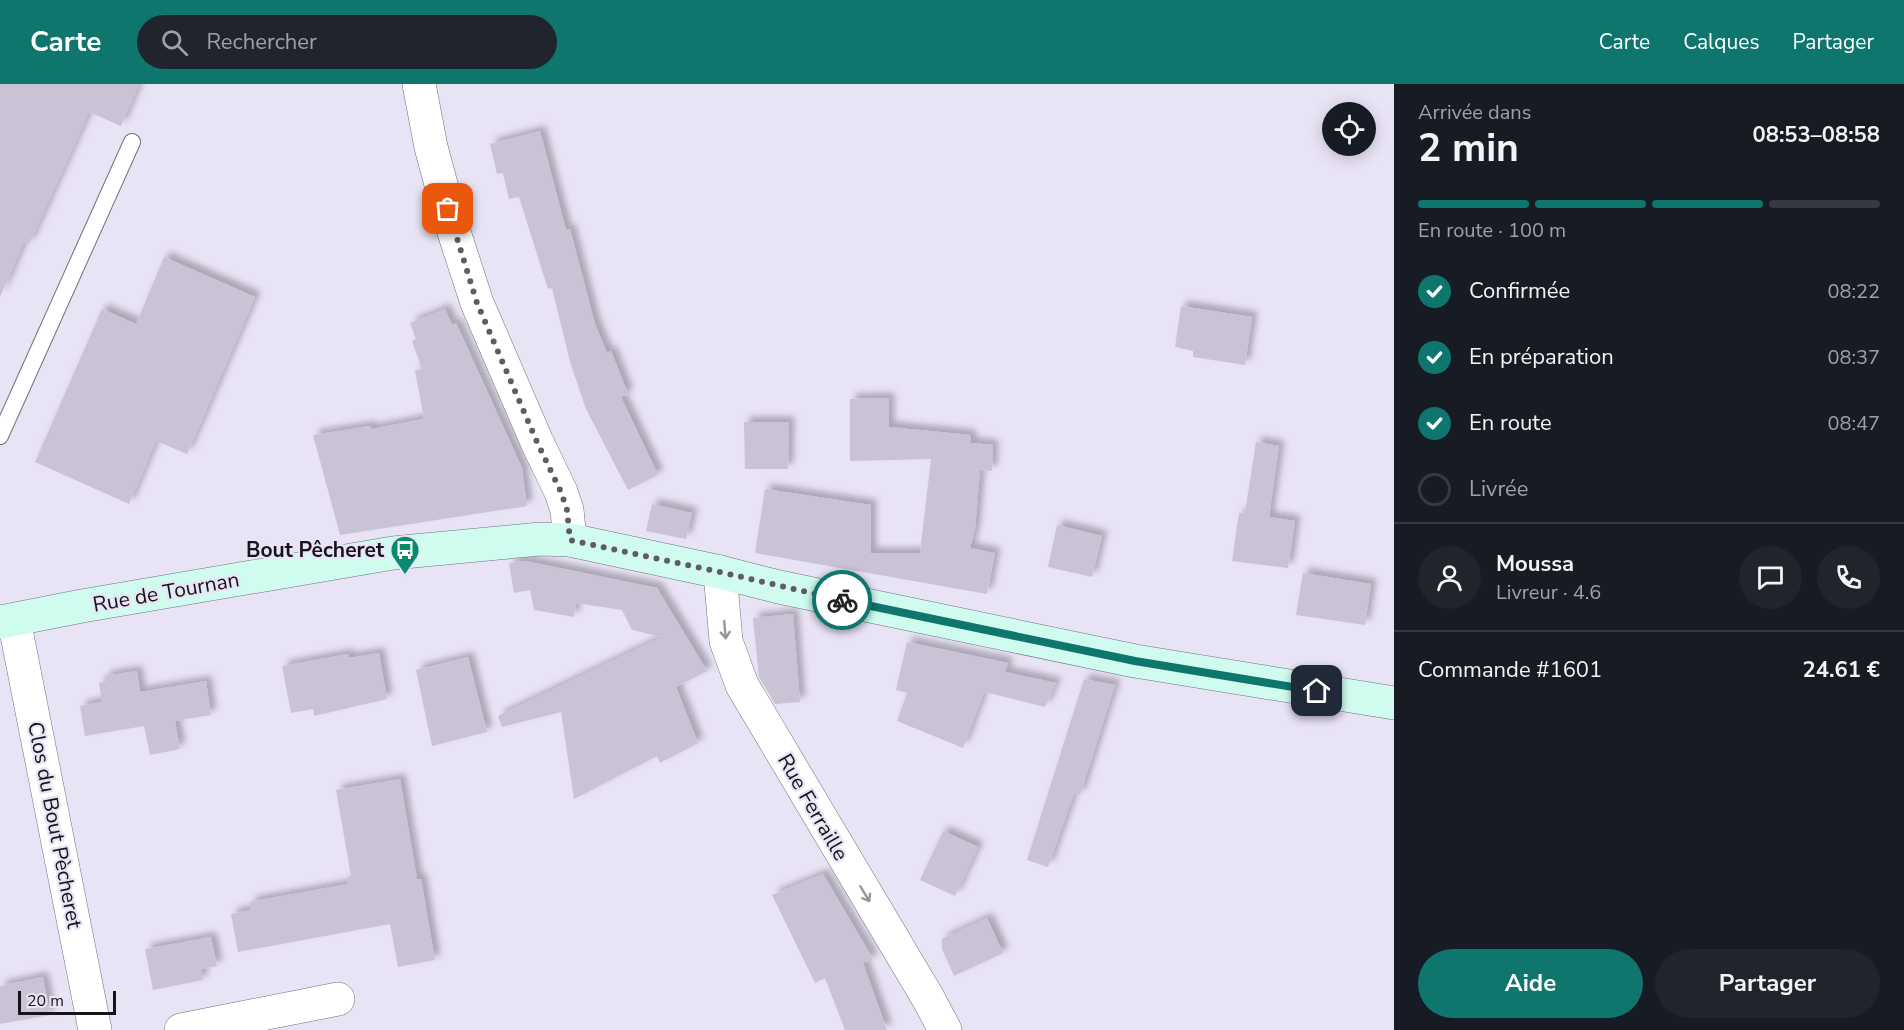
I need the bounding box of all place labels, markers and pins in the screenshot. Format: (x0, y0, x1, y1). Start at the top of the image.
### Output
pin (422, 183, 473, 234)
bus stop icon: Bout Pêcheret (389, 534, 421, 576)
place label: Bout Pêcheret (246, 536, 385, 564)
pin (1291, 665, 1342, 716)

